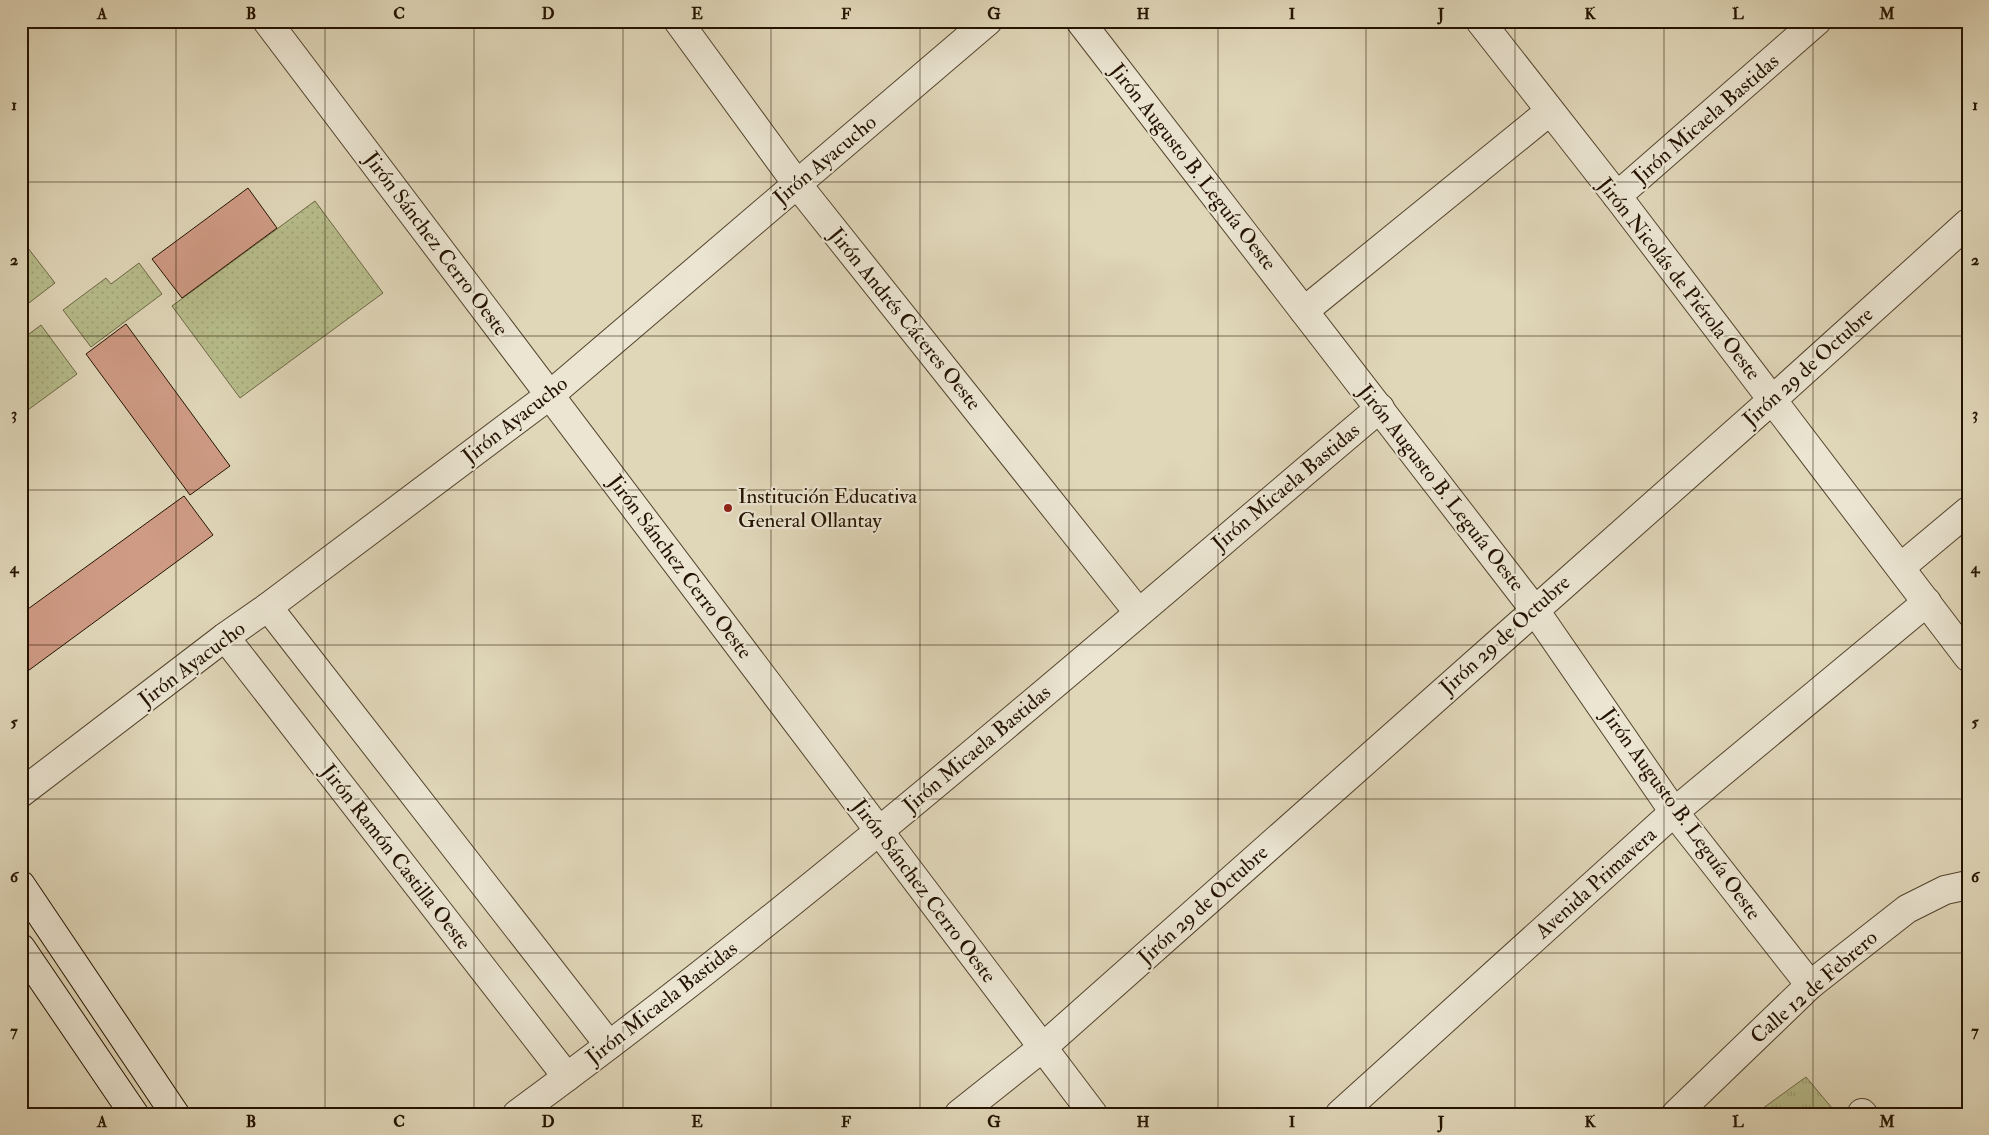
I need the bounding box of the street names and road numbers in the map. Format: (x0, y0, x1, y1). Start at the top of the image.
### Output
street label: Jirón Micaela Bastidas (1626, 48, 1785, 191)
street label: Jirón Augusto B. Leguía Oeste (1103, 57, 1283, 276)
street label: Jirón Ayacucho (767, 109, 882, 212)
street label: Jirón Sánchez Cerro Oeste (357, 146, 514, 342)
street label: Jirón Nicolás de Piérola Oeste (1591, 171, 1767, 386)
street label: Jirón Andrés Cáceres Oeste (822, 221, 987, 416)
street label: Jirón 29 de Octubre (1736, 301, 1879, 433)
street label: Jirón Ayacucho (456, 370, 573, 470)
street label: Jirón Augusto B. Leguía Oeste (1351, 378, 1531, 597)
street label: Jirón Micaela Bastidas (1206, 417, 1366, 558)
street label: Jirón Sánchez Cerro Oeste (601, 469, 758, 665)
street label: Jirón 29 de Octubre (1433, 569, 1576, 701)
street label: Jirón Ayacucho (132, 615, 251, 714)
street label: Jirón Micaela Bastidas (897, 679, 1057, 820)
street label: Jirón Augusto B. Leguía Oeste (1594, 702, 1767, 926)
street label: Jirón Ramón Castilla Oeste (314, 758, 477, 955)
street label: Jirón Sánchez Cerro Oeste (845, 793, 1002, 989)
street label: Avenida Primavera (1529, 821, 1663, 945)
street label: Jirón 29 de Octubre (1131, 839, 1274, 971)
street label: Calle 12 de Febrero (1745, 924, 1883, 1050)
street label: Jirón Micaela Bastidas (580, 935, 743, 1071)

